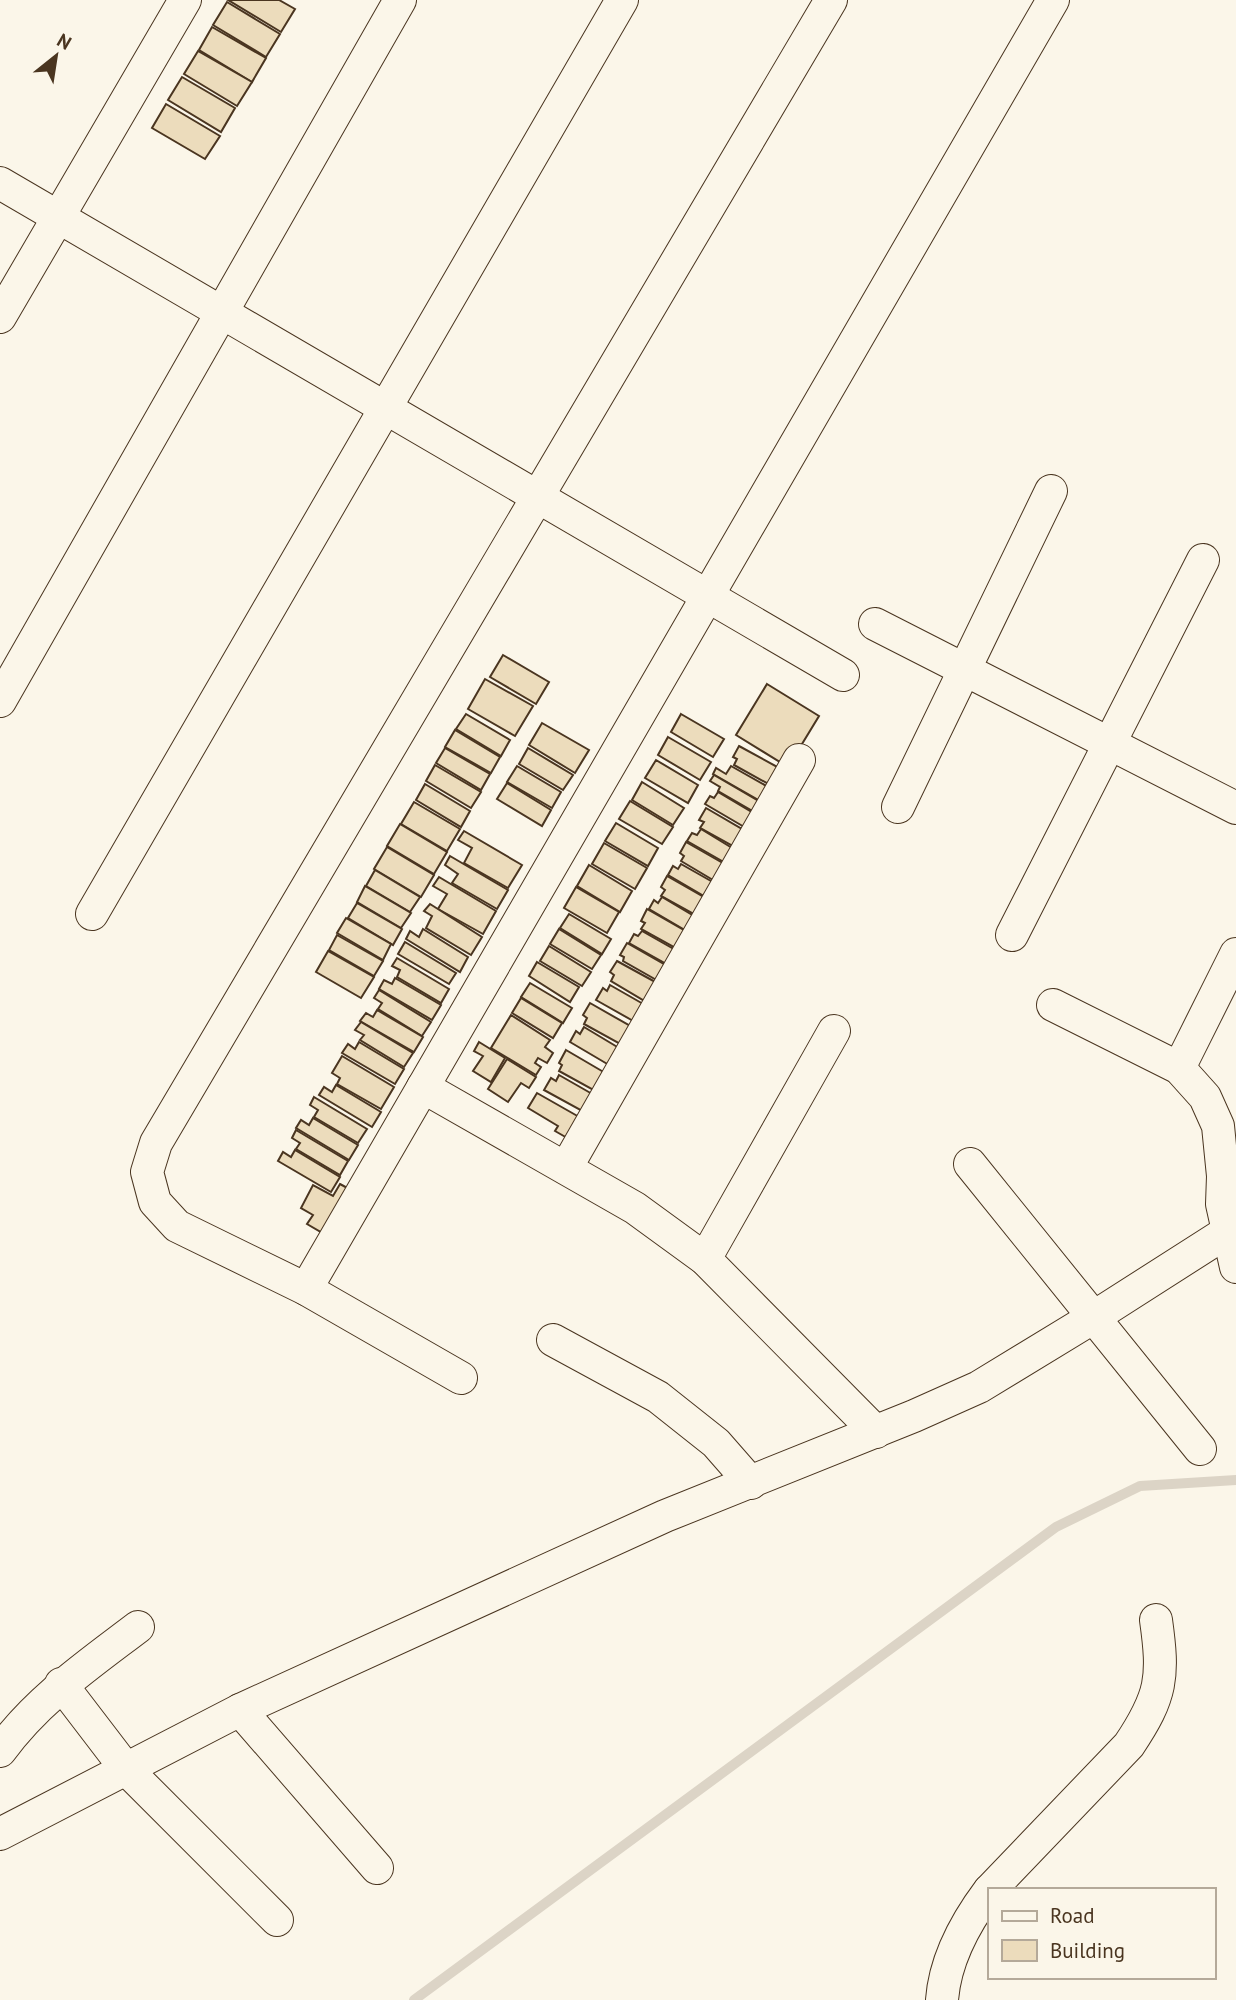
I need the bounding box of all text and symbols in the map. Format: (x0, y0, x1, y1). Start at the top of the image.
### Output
north arrow (21, 21, 91, 91)
text: N (53, 28, 76, 55)
legend (988, 1888, 1215, 1979)
text: Road (1050, 1902, 1094, 1929)
text: Building (1050, 1937, 1125, 1964)

